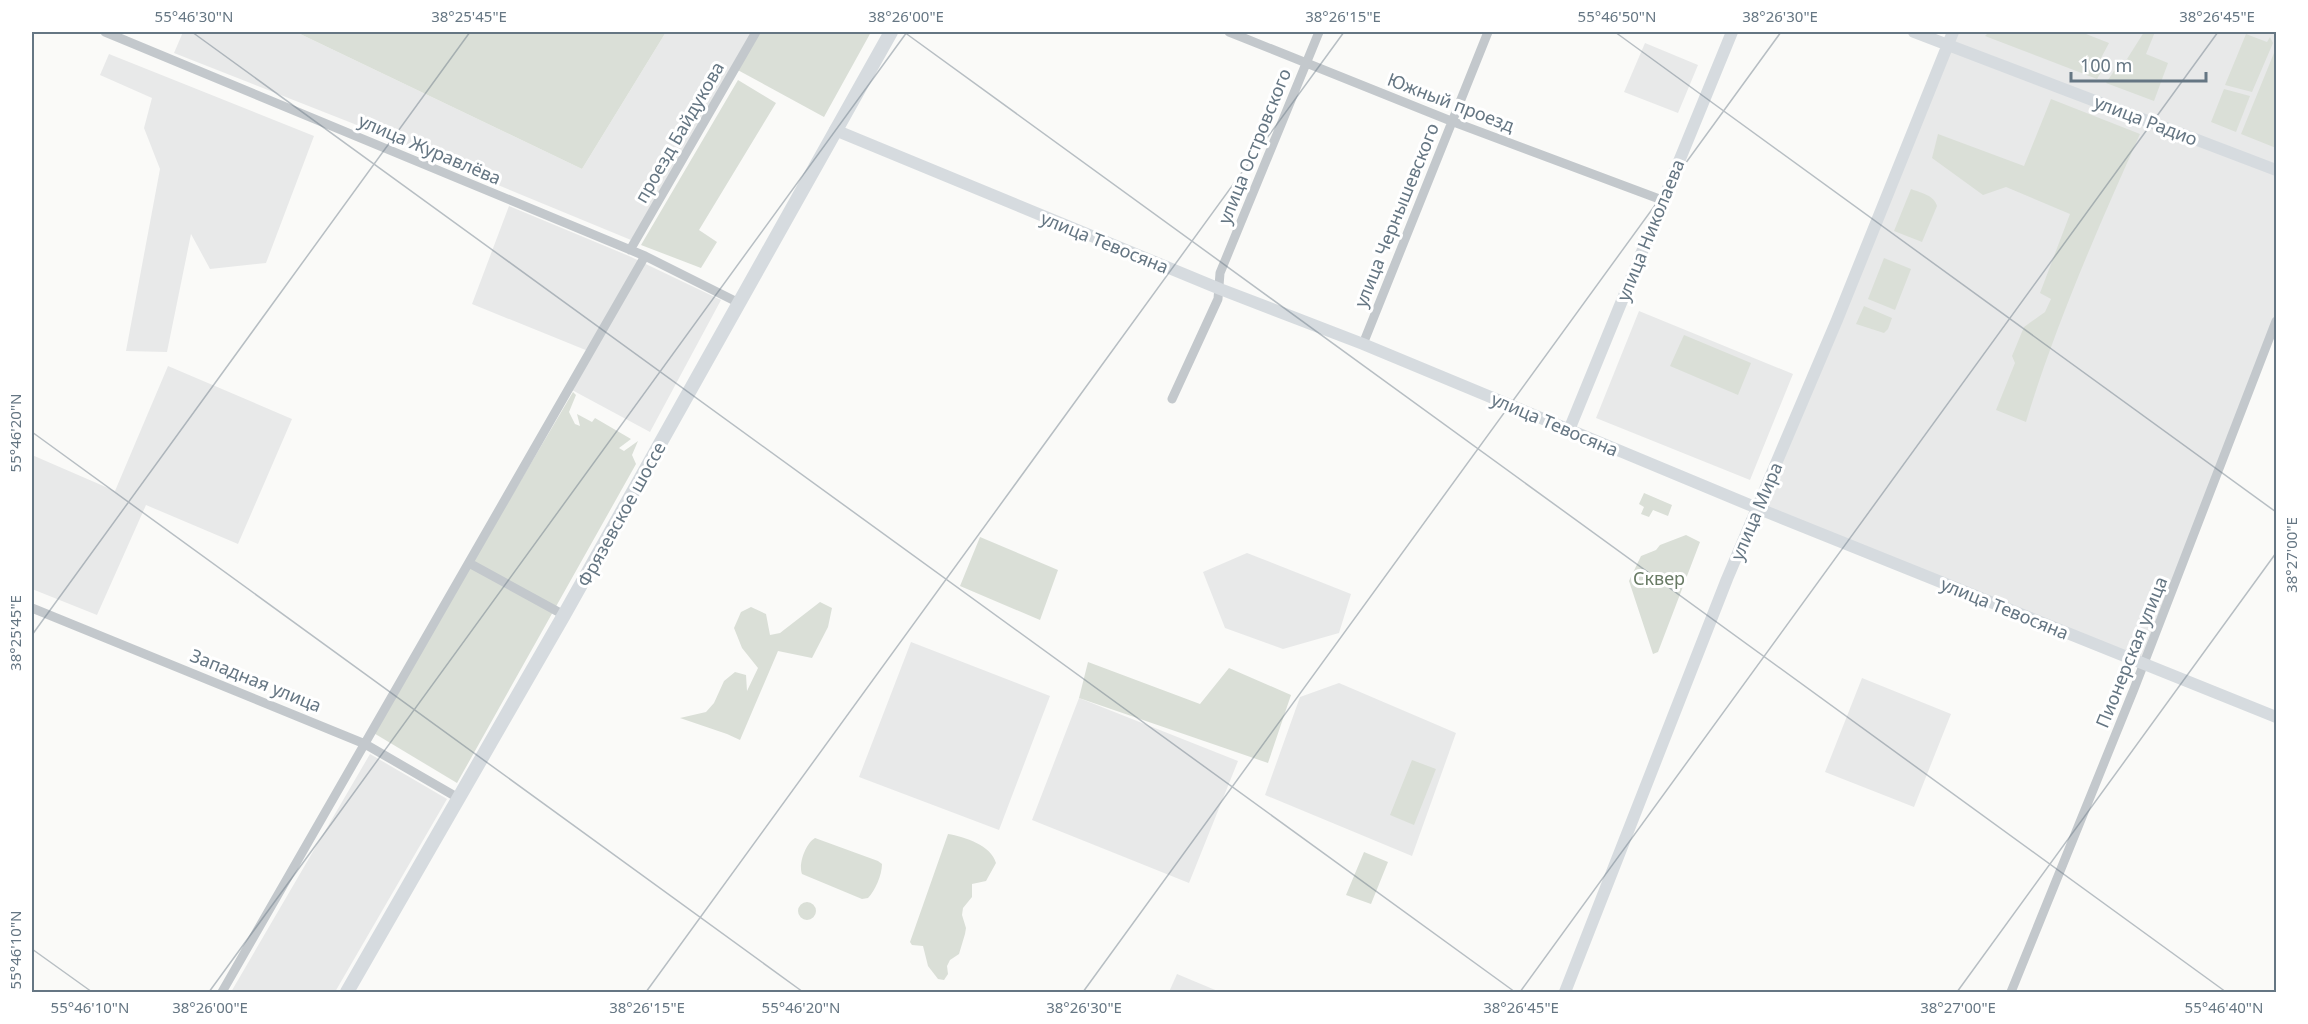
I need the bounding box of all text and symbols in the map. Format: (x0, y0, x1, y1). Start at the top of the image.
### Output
text: 55°46'30"N (155, 6, 233, 26)
text: 38°25'45"E (431, 6, 507, 26)
text: 38°26'00"E (868, 6, 944, 26)
text: 38°26'15"E (1305, 6, 1381, 26)
text: 55°46'50"N (1578, 6, 1656, 26)
text: 38°26'30"E (1742, 6, 1818, 26)
text: 38°26'45"E (2179, 6, 2255, 26)
scale bar (2071, 45, 2206, 83)
text: 100 m (2080, 53, 2132, 77)
street label: проезд Байдукова (629, 57, 729, 207)
street label: улица Островского (1212, 65, 1296, 227)
street label: Южный проезд (1384, 67, 1518, 137)
street label: улица Радио (2091, 89, 2201, 151)
street label: улица Журавлёва (355, 108, 505, 190)
street label: улица Чернышевского (1348, 119, 1444, 311)
street label: улица Николаева (1611, 156, 1689, 304)
street label: улица Тевосяна (1037, 205, 1173, 279)
street label: улица Тевосяна (1488, 386, 1622, 462)
text: 55°46'20"N (5, 394, 25, 472)
street label: Фрязевское шоссе (571, 437, 671, 591)
street label: улица Мира (1725, 458, 1787, 564)
text: 38°27'00"E (2281, 517, 2301, 593)
park label: Сквер (1633, 566, 1685, 590)
street label: улица Тевосяна (1937, 571, 2073, 645)
street label: Пионерская улица (2090, 573, 2172, 731)
text: 38°25'45"E (5, 595, 25, 671)
street label: Западная улица (187, 643, 325, 717)
text: 55°46'10"N (5, 911, 25, 989)
text: 55°46'10"N (51, 997, 129, 1017)
text: 38°26'00"E (172, 997, 248, 1017)
text: 38°26'15"E (609, 997, 685, 1017)
text: 55°46'20"N (762, 997, 840, 1017)
text: 38°26'30"E (1046, 997, 1122, 1017)
text: 38°26'45"E (1483, 997, 1559, 1017)
text: 38°27'00"E (1920, 997, 1996, 1017)
text: 55°46'40"N (2185, 997, 2263, 1017)

